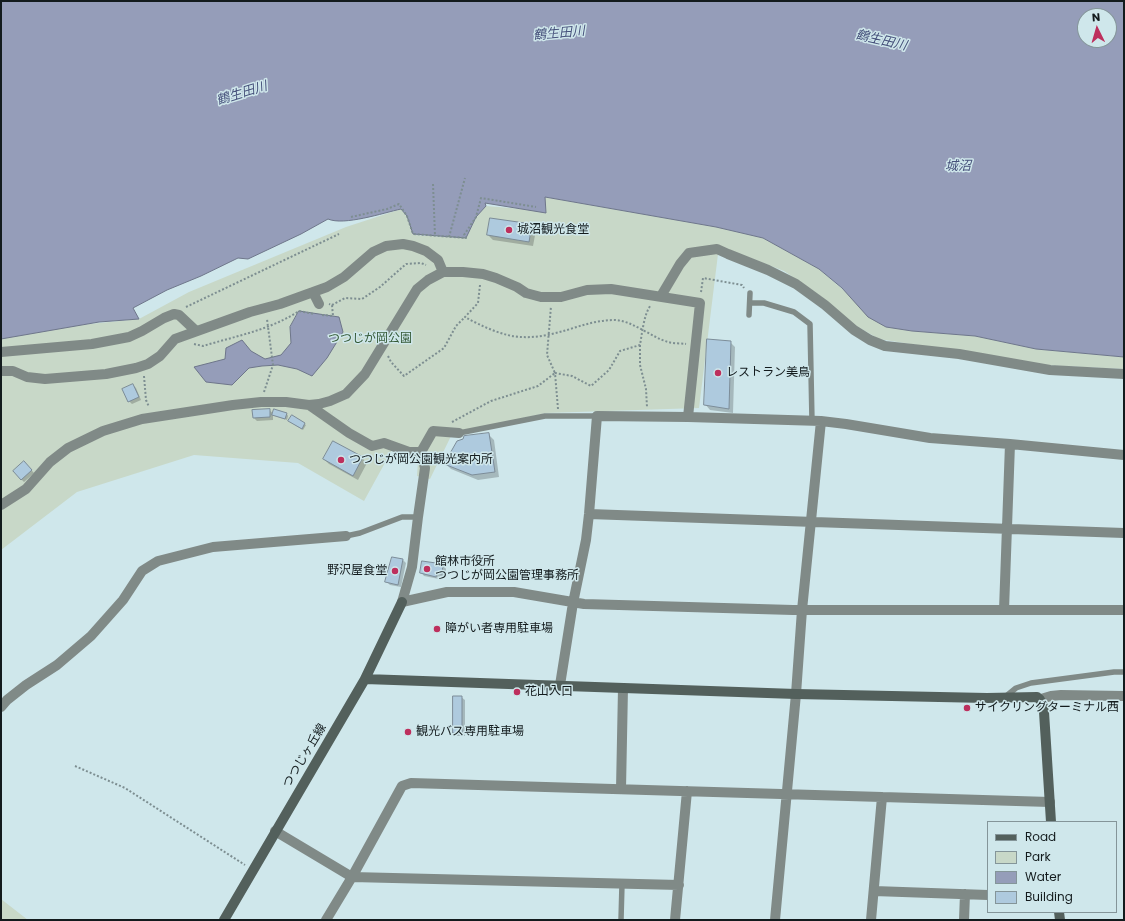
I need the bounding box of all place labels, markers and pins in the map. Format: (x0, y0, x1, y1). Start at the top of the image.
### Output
place label: 城沼観光食堂 (517, 223, 589, 237)
marker: 城沼観光食堂 (504, 225, 514, 235)
place label: レストラン美鳥 (726, 366, 810, 380)
marker: レストラン美鳥 (713, 368, 723, 378)
place label: つつじが岡公園観光案内所 (349, 453, 493, 467)
marker: つつじが岡公園観光案内所 (336, 455, 346, 465)
place label: 館林市役所 つつじが岡公園管理事務所 (435, 555, 579, 583)
place label: 野沢屋食堂 (327, 564, 387, 578)
marker: 館林市役所 つつじが岡公園管理事務所 (422, 564, 432, 574)
marker: 野沢屋食堂 (390, 566, 400, 576)
place label: 障がい者専用駐車場 (445, 622, 553, 636)
marker: 障がい者専用駐車場 (432, 624, 442, 634)
place label: 花山入口 (525, 685, 573, 699)
marker: 花山入口 (512, 687, 522, 697)
place label: サイクリングターミナル西 (975, 701, 1119, 715)
marker: サイクリングターミナル西 (962, 703, 972, 713)
place label: 観光バス専用駐車場 (416, 725, 524, 739)
marker: 観光バス専用駐車場 (403, 727, 413, 737)

